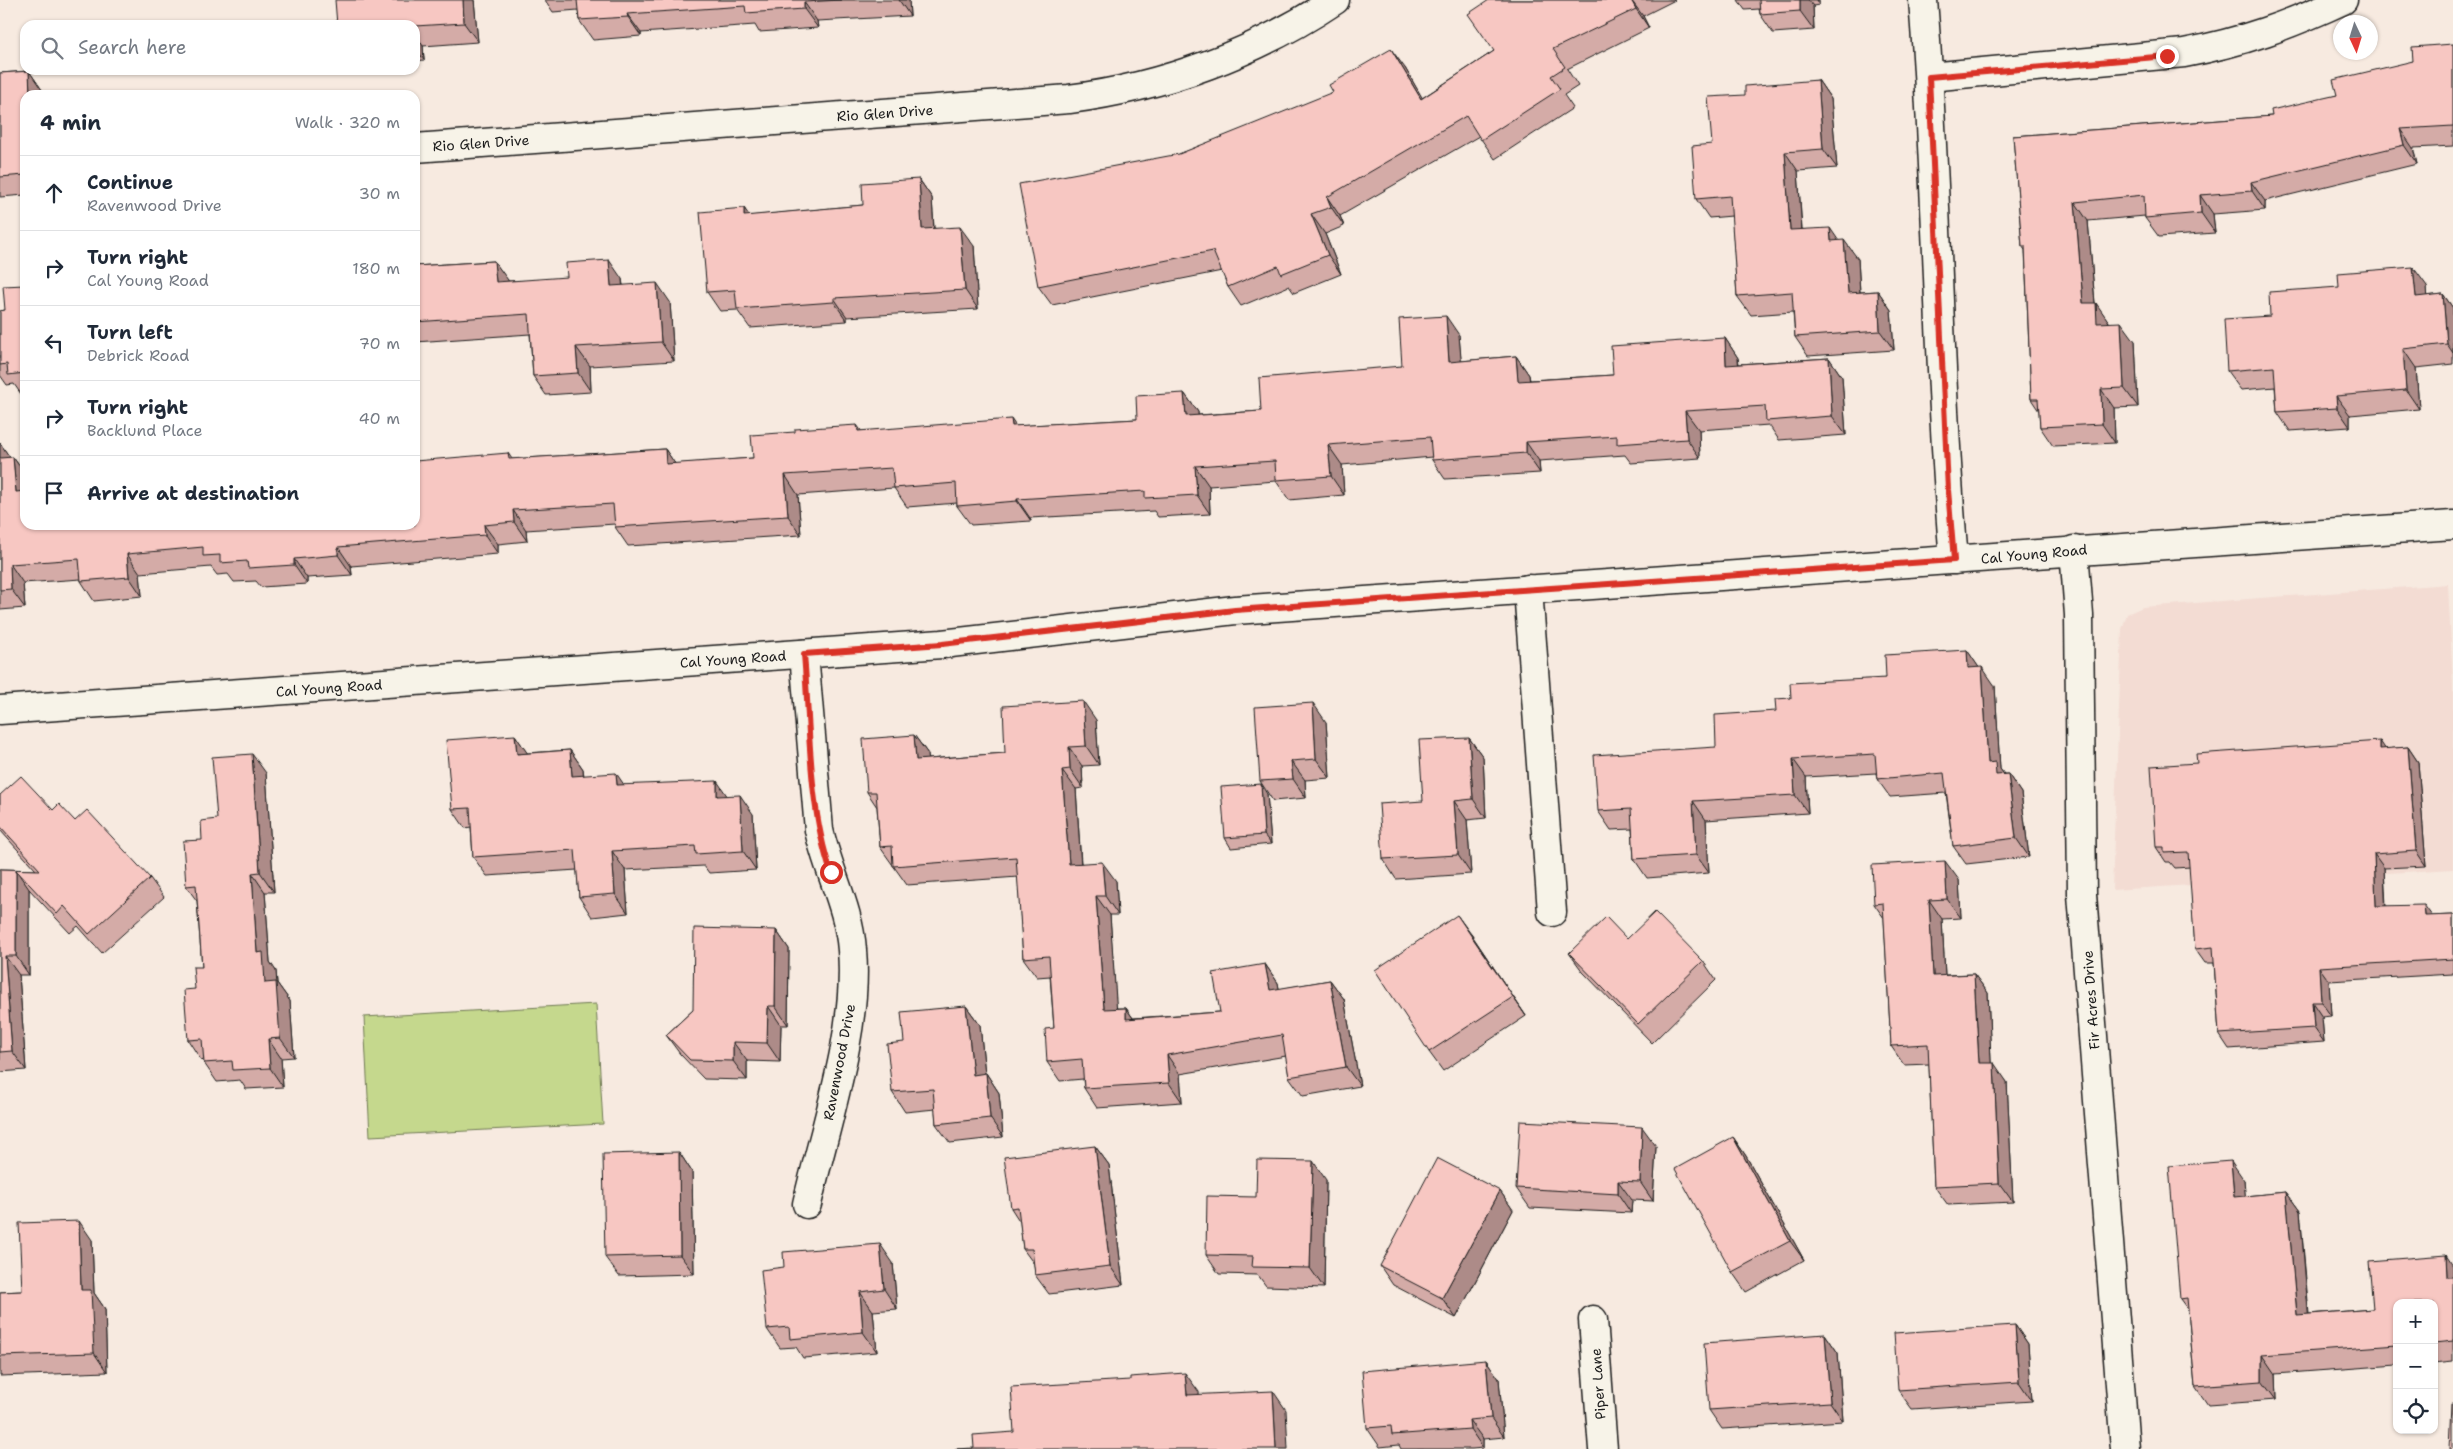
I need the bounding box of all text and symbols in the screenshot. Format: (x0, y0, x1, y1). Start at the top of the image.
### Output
north arrow (2333, 15, 2378, 60)
search box (20, 20, 420, 75)
icon: search (38, 34, 66, 62)
text: Search here (78, 35, 187, 60)
route end (2156, 45, 2179, 68)
street label: Rio Glen Drive (836, 101, 934, 125)
text: 4 min (40, 109, 101, 137)
text: Walk · 320 m (295, 112, 400, 133)
street label: Rio Glen Drive (432, 131, 530, 155)
text: Continue (87, 170, 173, 195)
icon: ahead (40, 179, 68, 207)
text: 30 m (359, 183, 400, 204)
text: Ravenwood Drive (87, 195, 222, 216)
text: Turn right (87, 245, 188, 270)
icon: right (40, 254, 68, 282)
text: 180 m (352, 258, 400, 279)
text: Cal Young Road (87, 270, 209, 291)
text: Turn left (87, 320, 173, 345)
icon: left (40, 329, 68, 357)
text: 70 m (359, 333, 400, 354)
text: Debrick Road (87, 345, 189, 366)
text: Turn right (87, 395, 188, 420)
icon: right (40, 404, 68, 432)
text: 40 m (358, 408, 400, 429)
text: Backlund Place (87, 420, 203, 441)
icon: arrive (40, 479, 68, 507)
text: Arrive at destination (87, 481, 299, 506)
street label: Cal Young Road (1980, 540, 2088, 568)
street label: Cal Young Road (679, 646, 787, 672)
street label: Cal Young Road (275, 675, 383, 701)
route start (820, 861, 843, 884)
street label: Fir Acres Drive (2079, 950, 2103, 1050)
street label: Ravenwood Drive (819, 1002, 859, 1122)
map controls (2393, 1299, 2438, 1434)
button: + (2393, 1299, 2438, 1344)
button: − (2393, 1344, 2438, 1389)
street label: Piper Lane (1587, 1348, 1609, 1420)
button: locate (2393, 1389, 2438, 1434)

